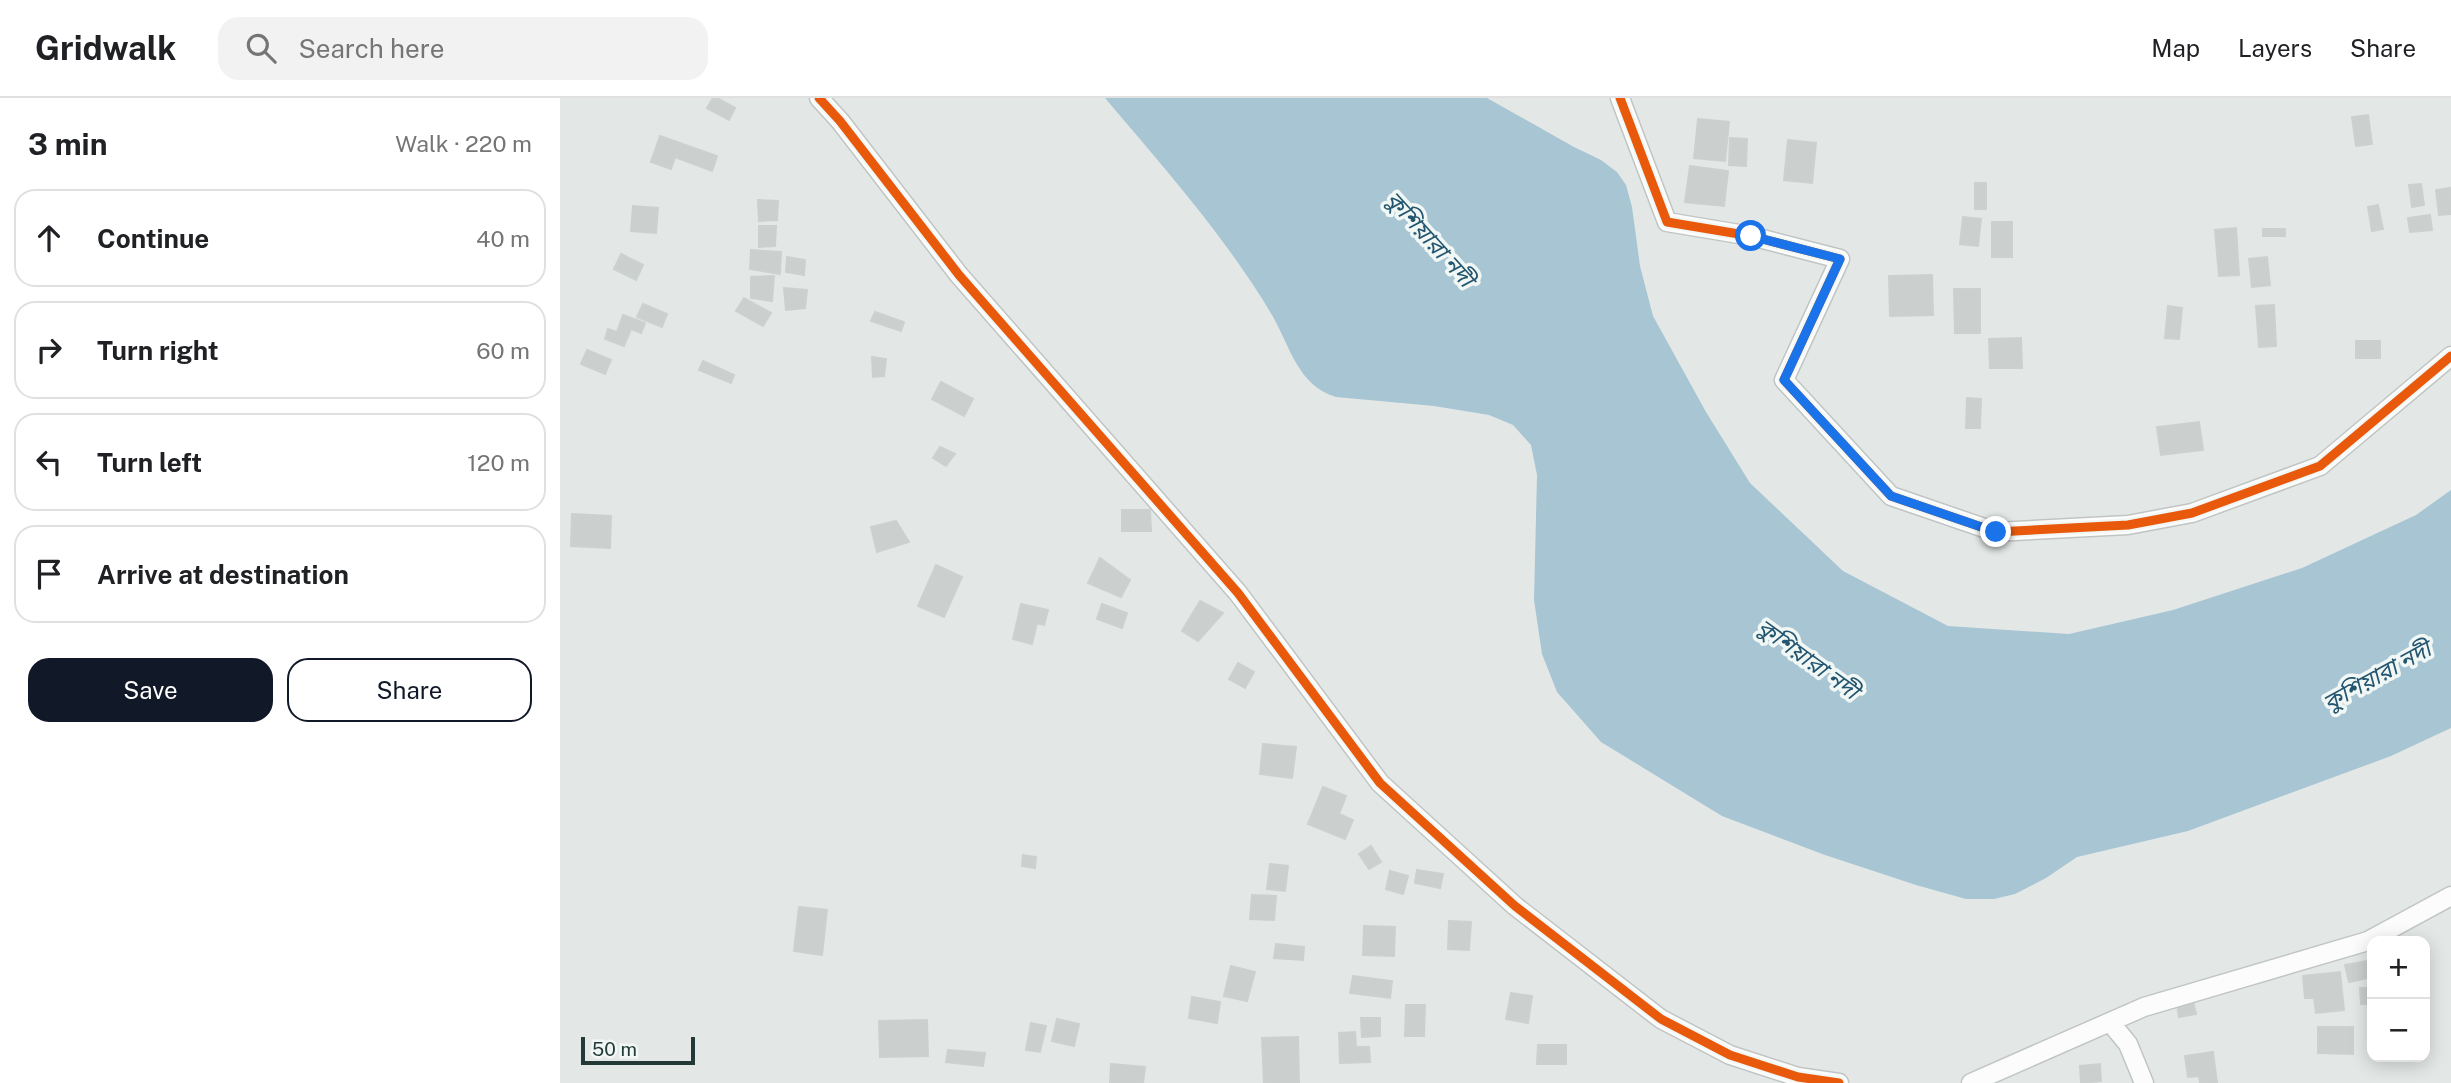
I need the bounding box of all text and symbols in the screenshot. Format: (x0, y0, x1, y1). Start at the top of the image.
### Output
search box (218, 17, 708, 80)
text: Gridwalk (35, 29, 176, 67)
icon: search (242, 29, 280, 67)
text: Search here (298, 33, 444, 64)
text: Map (2151, 34, 2200, 62)
text: Layers (2238, 34, 2312, 62)
text: Share (2350, 34, 2416, 62)
text: 3 min (28, 126, 107, 162)
text: Walk · 220 m (395, 130, 532, 157)
water label: কুশিয়ারা নদী (1380, 185, 1483, 295)
icon: ahead (30, 219, 68, 257)
route start (1735, 220, 1766, 251)
text: Continue (97, 223, 209, 254)
text: 40 m (476, 225, 530, 252)
icon: right (30, 331, 68, 369)
text: Turn right (97, 335, 219, 366)
text: 60 m (476, 337, 530, 364)
icon: left (30, 443, 68, 481)
text: Turn left (97, 447, 202, 478)
text: 120 m (467, 449, 530, 476)
route end (1980, 516, 2011, 547)
icon: arrive (30, 555, 68, 593)
text: Arrive at destination (97, 559, 349, 590)
water label: কুশিয়ারা নদী (1752, 613, 1867, 708)
water label: কুশিয়ারা নদী (2318, 633, 2439, 717)
button: Save (28, 658, 273, 722)
button: Share (287, 658, 532, 722)
map controls (2367, 936, 2430, 1062)
button: + (2367, 936, 2430, 999)
button: − (2367, 999, 2430, 1062)
scale bar (581, 1034, 695, 1066)
text: 50 m (592, 1038, 637, 1060)

